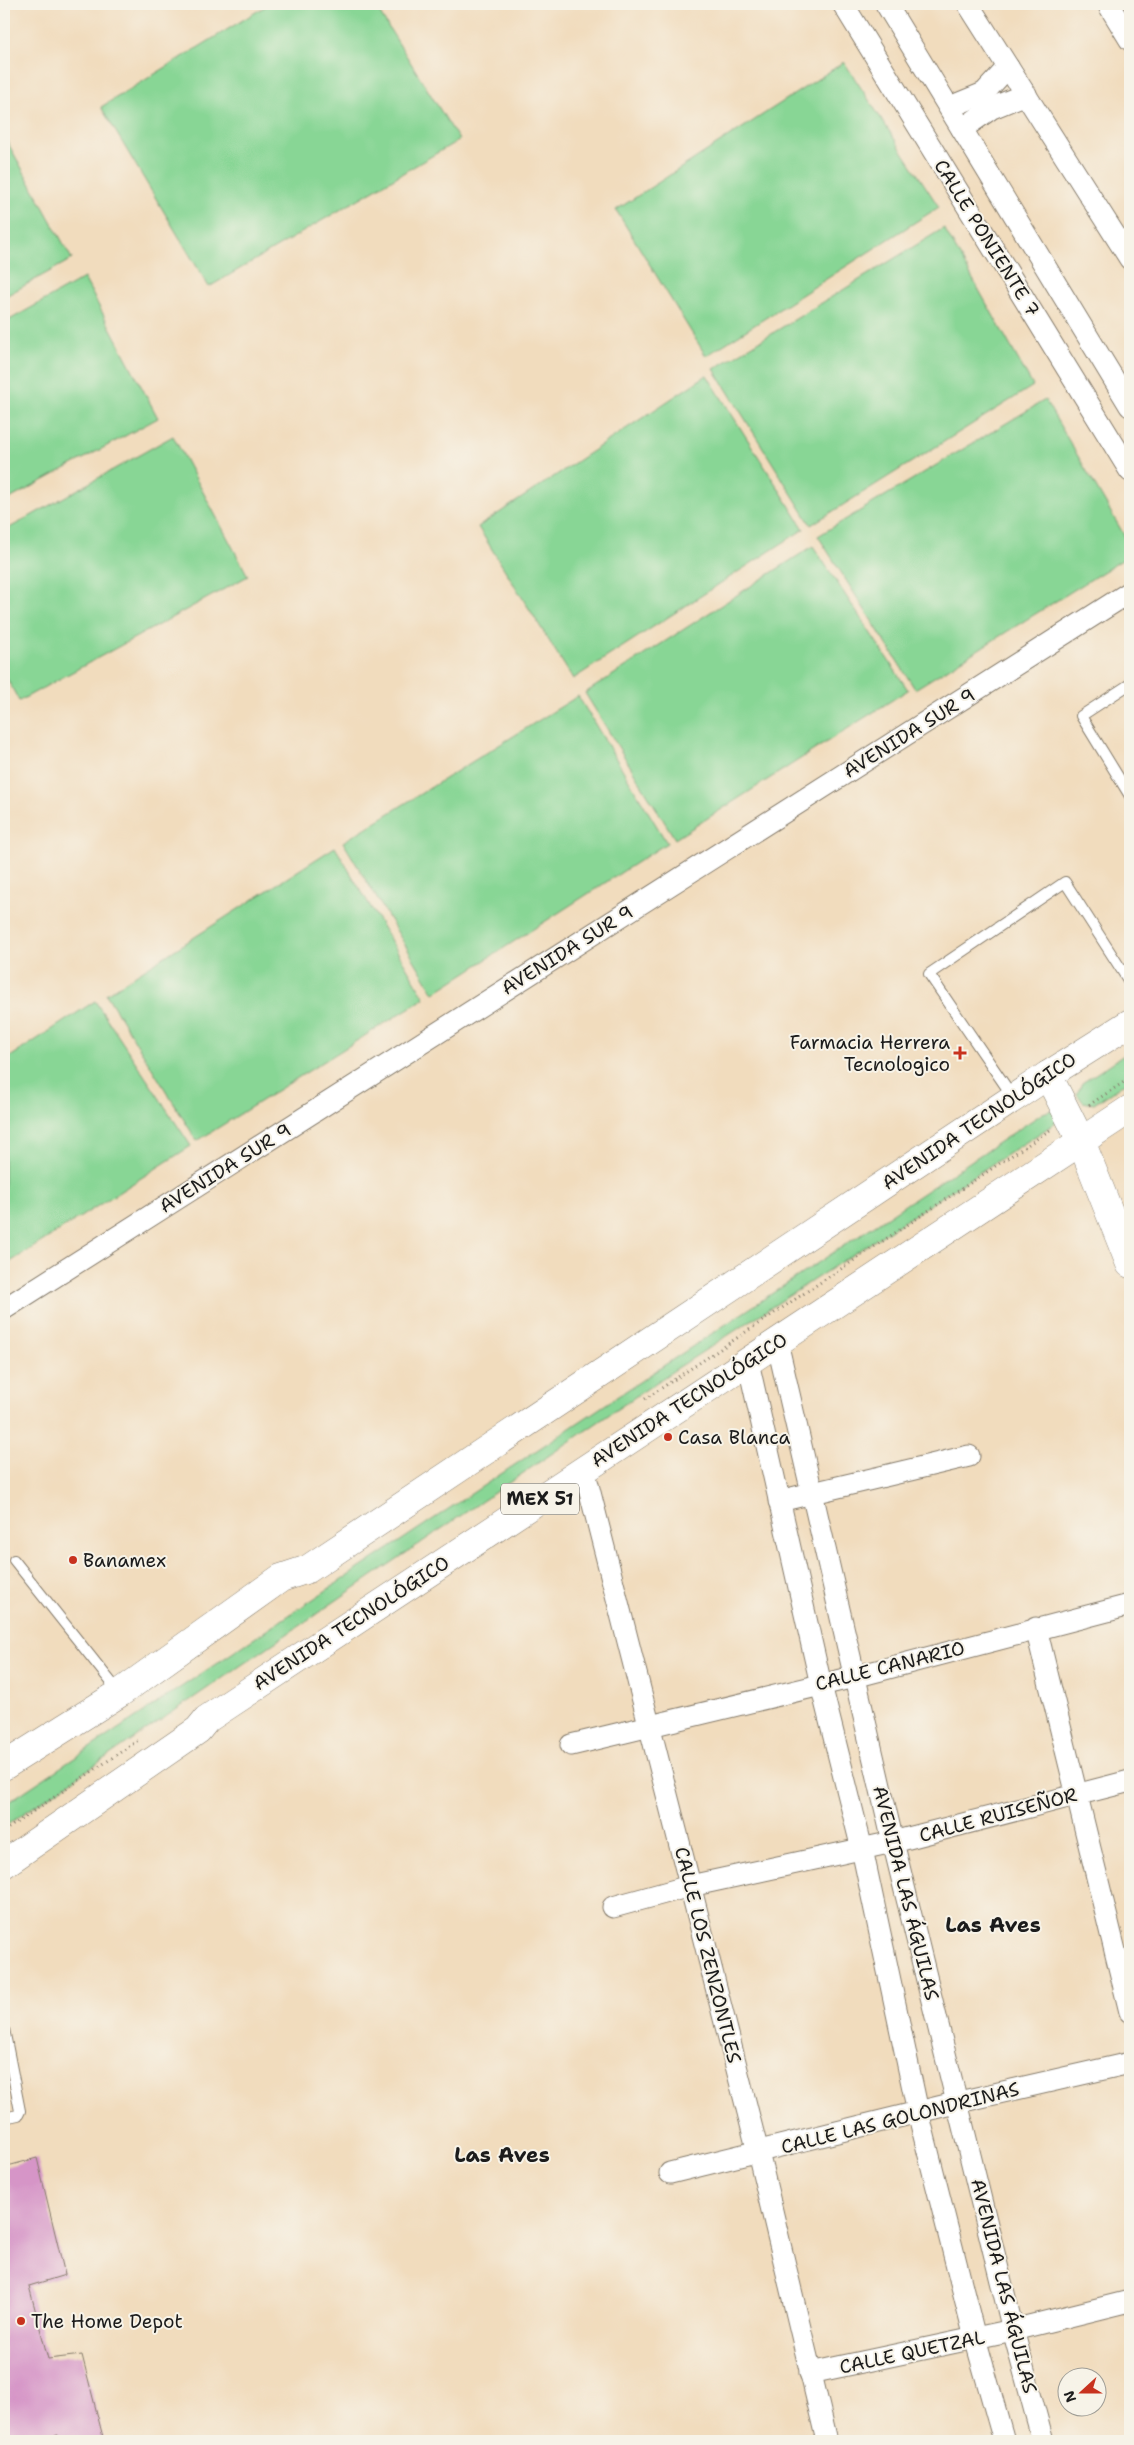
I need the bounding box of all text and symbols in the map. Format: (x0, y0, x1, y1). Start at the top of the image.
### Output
street label: CALLE PONIENTE 7 (929, 155, 1045, 321)
street label: AVENIDA SUR 9 (838, 682, 980, 784)
street label: AVENIDA SUR 9 (496, 899, 638, 1001)
place label: Farmacia Herrera Tecnologico (790, 1030, 950, 1077)
street label: AVENIDA TECNOLÓGICO (876, 1046, 1081, 1195)
marker: Farmacia Herrera Tecnologico (954, 1047, 966, 1059)
street label: AVENIDA SUR 9 (154, 1117, 296, 1219)
street label: AVENIDA TECNOLÓGICO (585, 1326, 792, 1473)
place label: Casa Blanca (678, 1425, 791, 1450)
marker: Casa Blanca (662, 1431, 674, 1443)
road number: MEX 51 (501, 1484, 579, 1515)
place label: Banamex (83, 1548, 166, 1573)
street label: AVENIDA TECNOLÓGICO (247, 1549, 454, 1696)
marker: Banamex (67, 1554, 79, 1566)
street label: CALLE CANARIO (813, 1635, 967, 1697)
street label: CALLE RUISEÑOR (916, 1781, 1080, 1848)
street label: AVENIDA LAS ÁGUILAS (867, 1783, 946, 2003)
street label: CALLE LOS ZENZONTLES (669, 1844, 747, 2066)
district label: Las Aves (945, 1911, 1041, 1939)
street label: CALLE LAS GOLONDRINAS (778, 2076, 1022, 2160)
district label: Las Aves (454, 2141, 550, 2169)
street label: AVENIDA LAS ÁGUILAS (965, 2176, 1044, 2396)
place label: The Home Depot (31, 2309, 183, 2334)
marker: The Home Depot (15, 2315, 27, 2327)
street label: CALLE QUETZAL (837, 2324, 987, 2380)
north arrow (1056, 2368, 1106, 2418)
text: N (1059, 2388, 1080, 2405)

